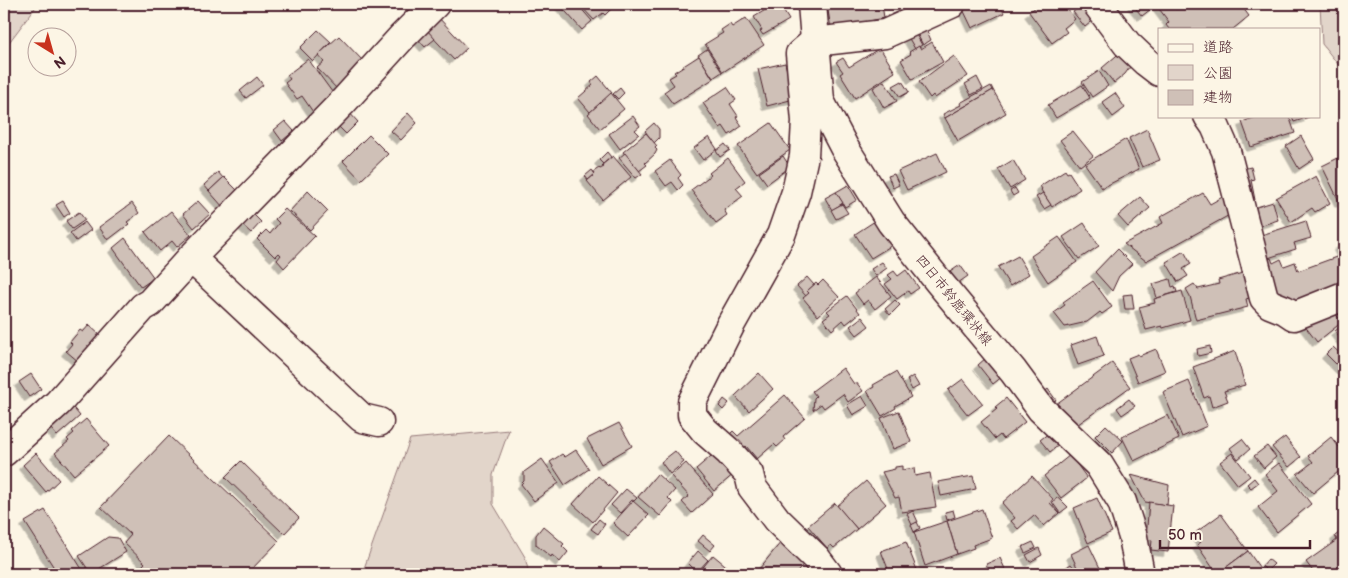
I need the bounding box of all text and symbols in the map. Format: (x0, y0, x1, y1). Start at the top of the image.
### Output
north arrow (28, 28, 78, 78)
legend (1158, 28, 1320, 118)
text: 道路 (1203, 38, 1233, 57)
text: N (50, 52, 69, 72)
text: 公園 (1203, 64, 1233, 83)
text: 建物 (1203, 88, 1233, 107)
street label: 四日市鈴鹿環状線 (912, 251, 996, 349)
scale bar (1160, 518, 1310, 550)
text: 50 m (1168, 526, 1202, 545)

